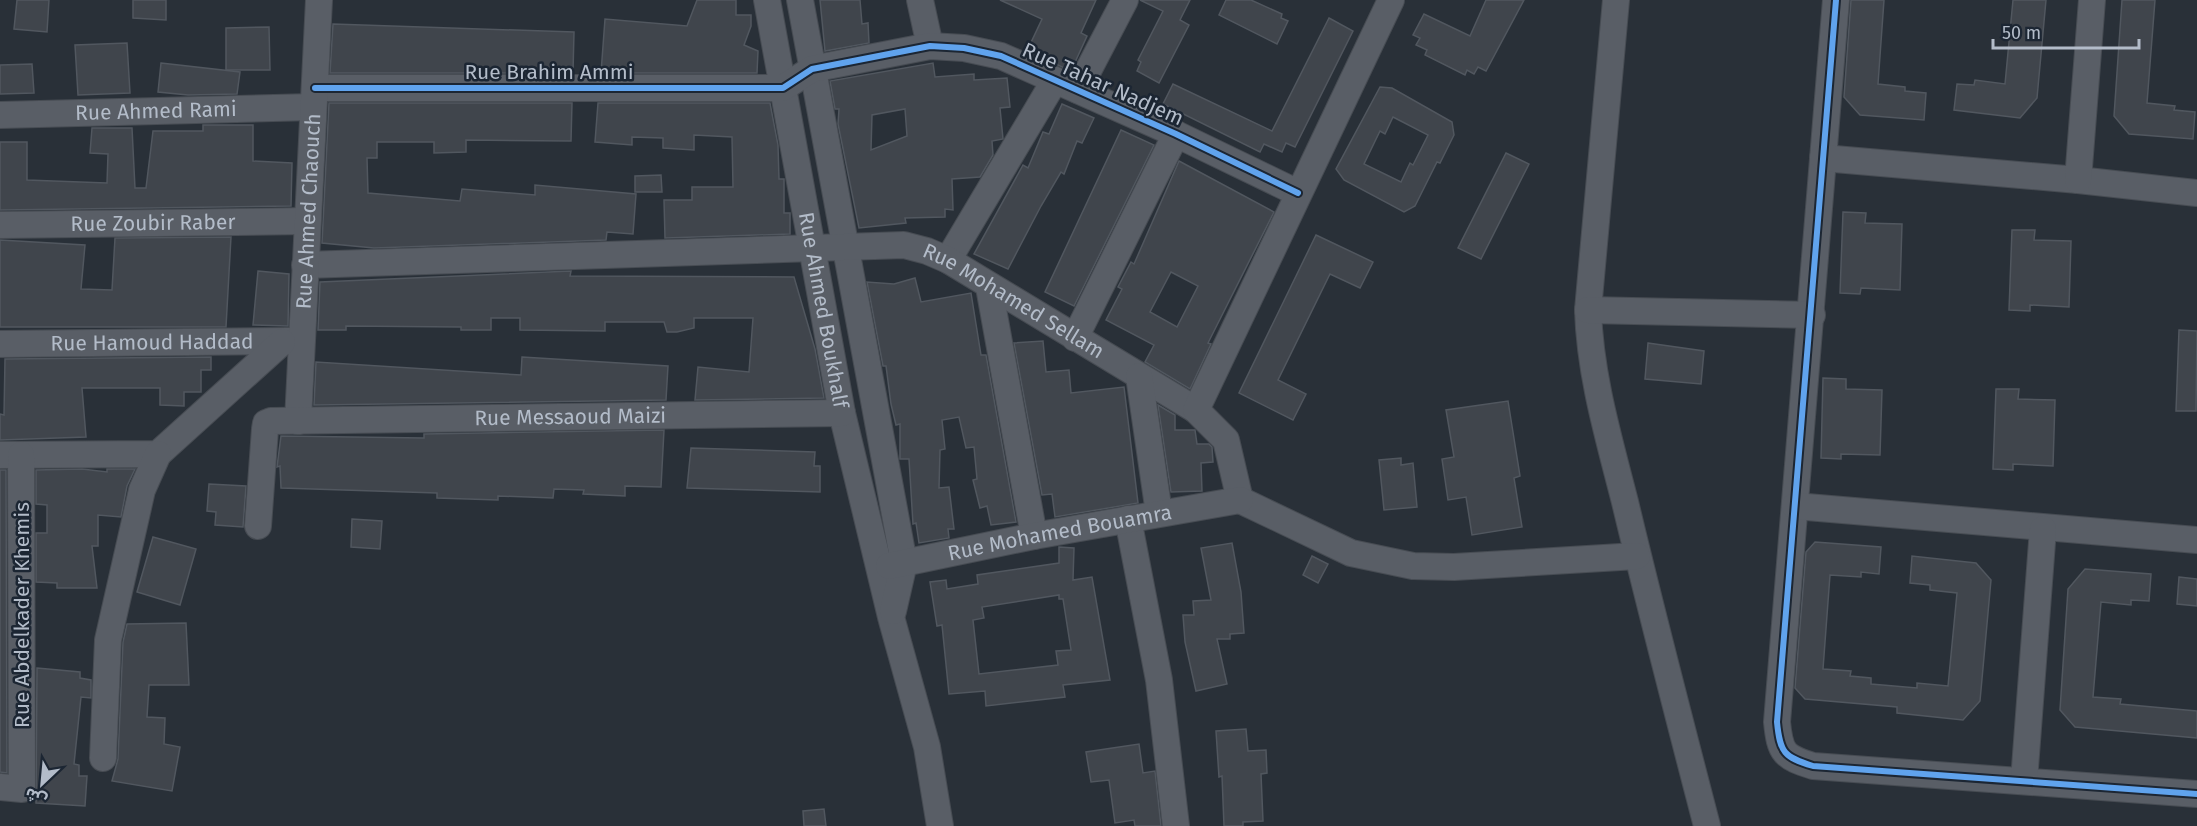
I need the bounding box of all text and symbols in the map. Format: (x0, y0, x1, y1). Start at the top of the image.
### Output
scale bar (1993, 12, 2138, 50)
text: 50 m (2002, 22, 2041, 44)
street label: Rue Tahar Nadjem (1018, 37, 1188, 131)
street label: Rue Brahim Ammi (464, 59, 634, 85)
street label: Rue Ahmed Rami (75, 96, 237, 126)
street label: Rue Ahmed Chaouch (291, 113, 326, 310)
street label: Rue Zoubir Raber (70, 209, 236, 237)
street label: Rue Ahmed Boukhalf (793, 210, 854, 412)
street label: Rue Mohamed Sellam (919, 238, 1109, 364)
street label: Rue Hamoud Haddad (50, 328, 254, 356)
street label: Rue Messaoud Maizi (474, 402, 666, 431)
street label: Rue Mohamed Bouamra (945, 499, 1174, 567)
street label: Rue Abdelkader Khemis (9, 502, 35, 728)
north arrow (12, 754, 72, 814)
text: ش (22, 784, 50, 810)

